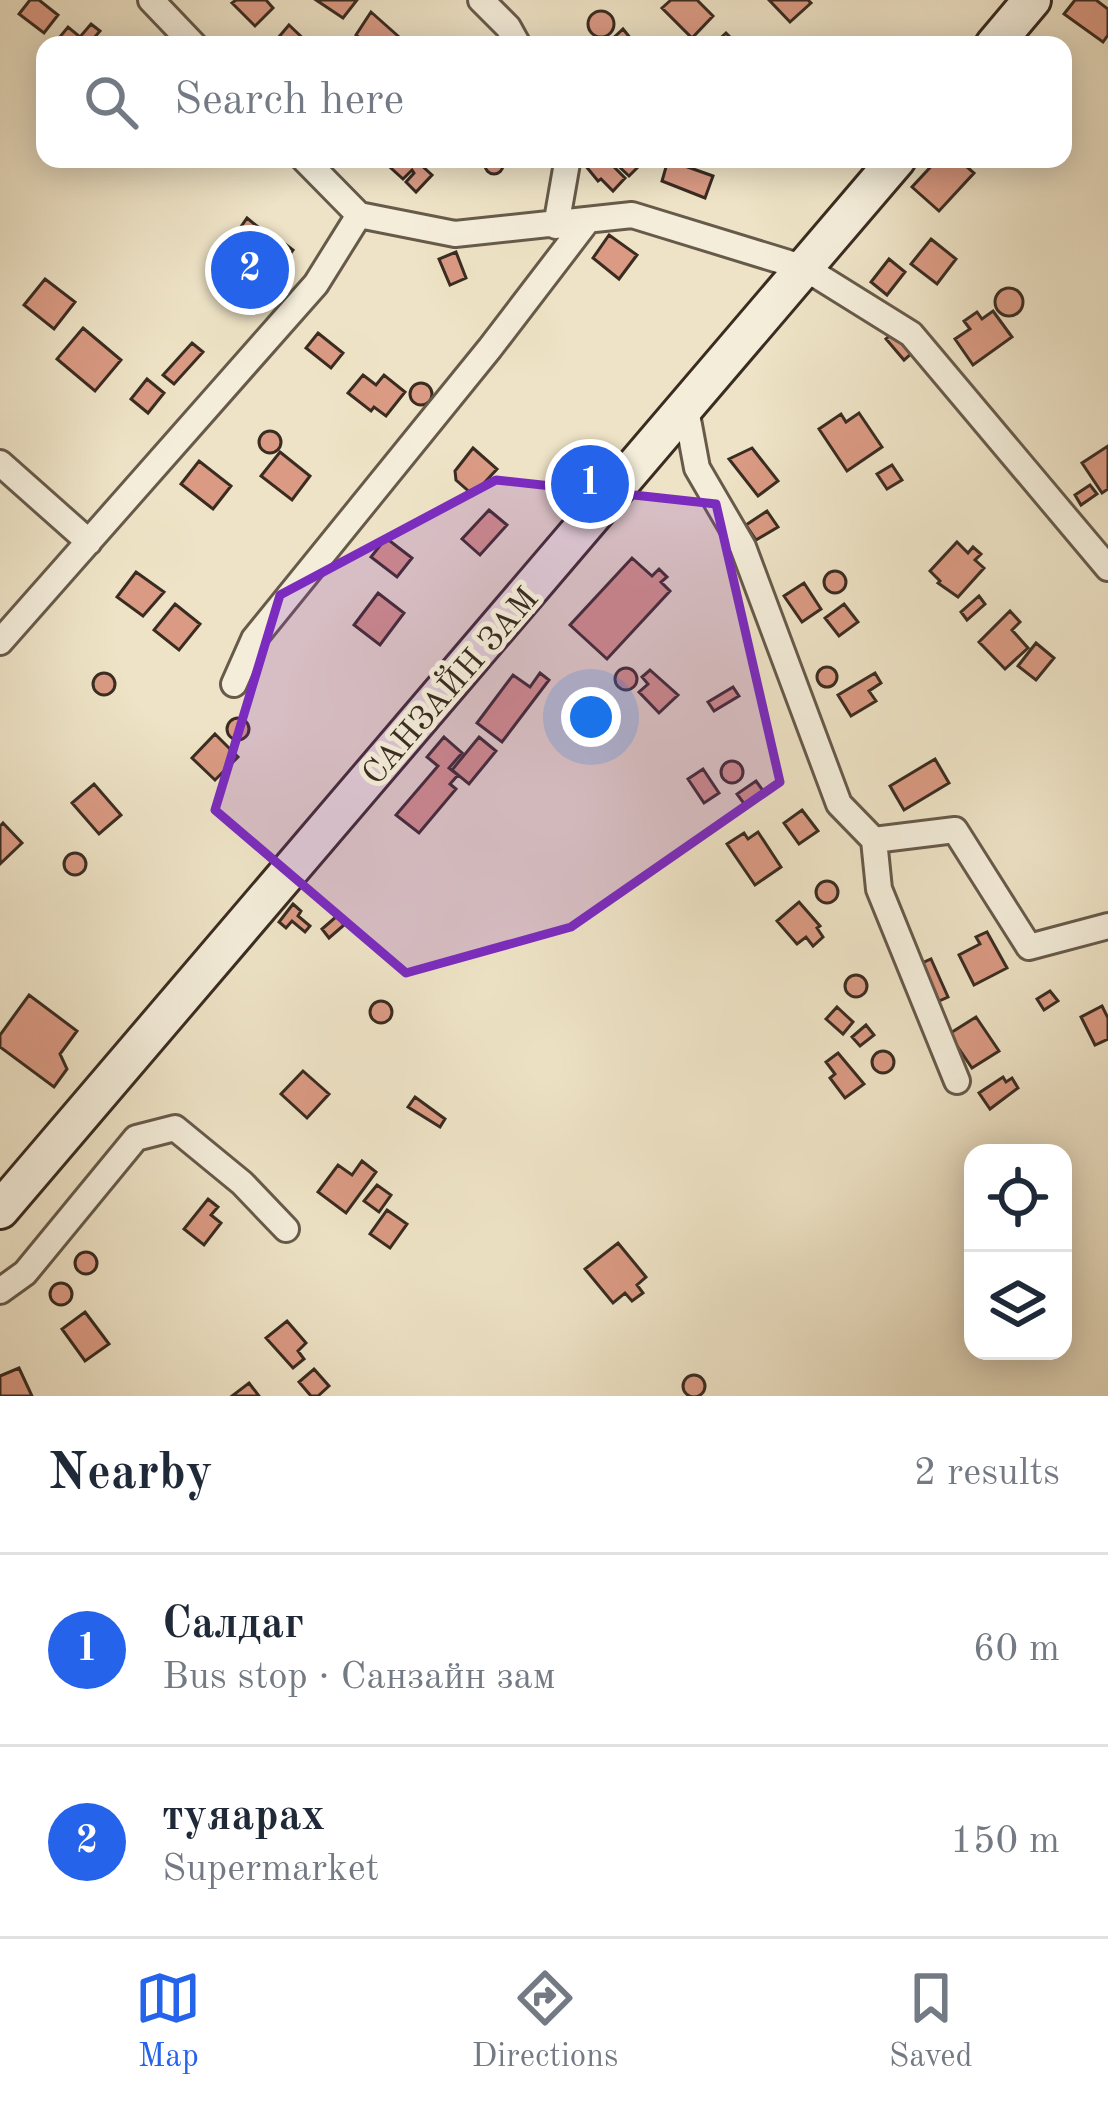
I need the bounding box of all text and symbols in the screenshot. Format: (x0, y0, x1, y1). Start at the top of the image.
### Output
search box (36, 36, 1072, 168)
icon: search (78, 69, 144, 135)
text: Search here (174, 79, 404, 124)
pin: 2 (211, 225, 289, 315)
pin: 1 (551, 439, 629, 529)
street label: САНЗАЙН ЗАМ (352, 577, 546, 792)
your location (561, 687, 621, 747)
map controls (964, 1144, 1072, 1360)
button: locate (964, 1144, 1072, 1252)
button: layers (964, 1252, 1072, 1360)
text: Nearby (48, 1449, 213, 1500)
text: 2 results (914, 1454, 1060, 1493)
text: Салдаг (162, 1603, 304, 1648)
text: 1 (76, 1630, 98, 1669)
text: 60 m (973, 1630, 1060, 1669)
text: Bus stop · Санзайн зам (162, 1658, 555, 1697)
text: туяарах (162, 1795, 325, 1840)
text: 2 (76, 1822, 98, 1861)
text: 150 m (950, 1822, 1060, 1861)
text: Supermarket (162, 1850, 379, 1889)
tab: Map (135, 1965, 201, 2078)
tab: Directions (472, 1965, 618, 2078)
tab: Saved (889, 1965, 973, 2078)

